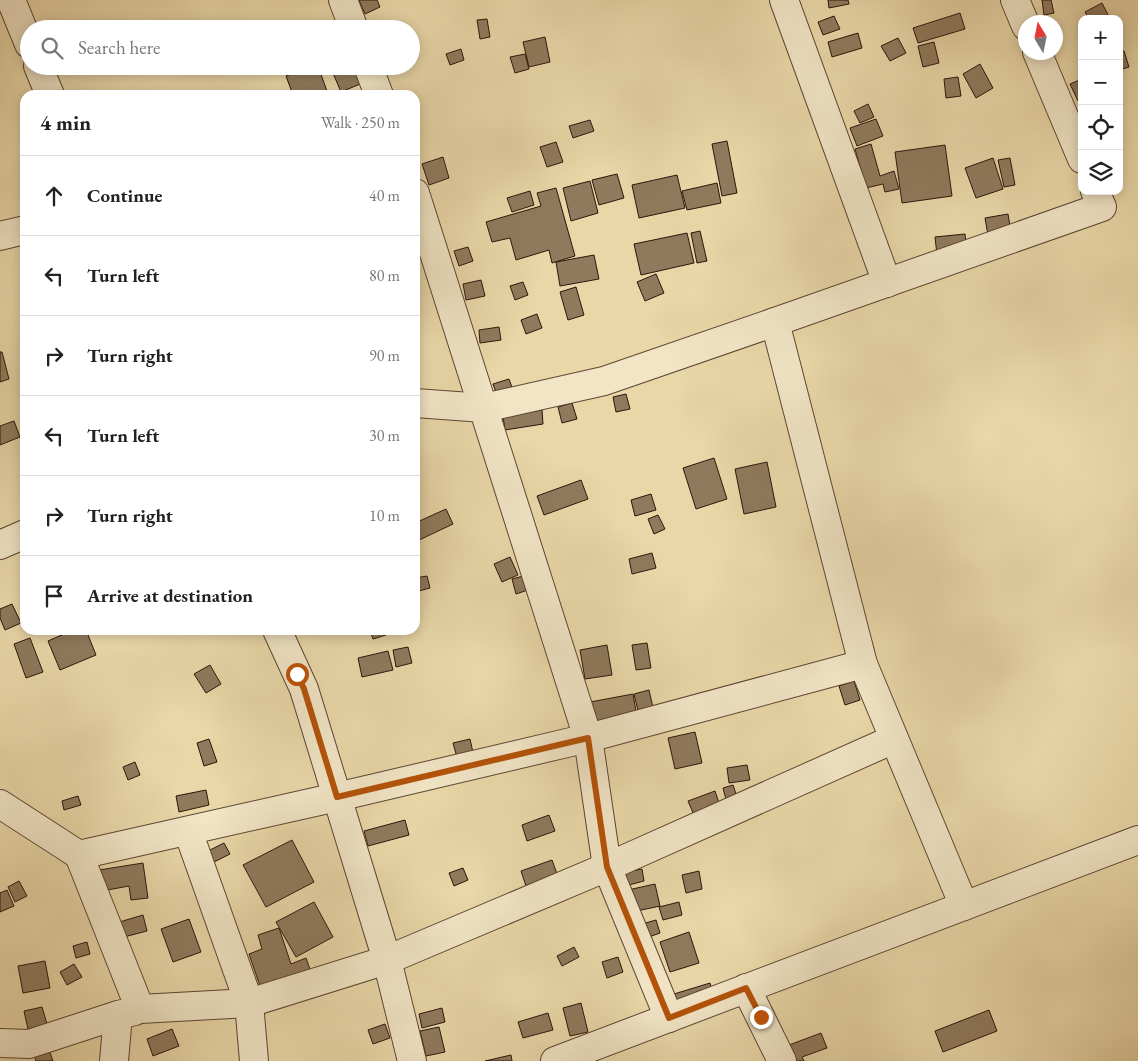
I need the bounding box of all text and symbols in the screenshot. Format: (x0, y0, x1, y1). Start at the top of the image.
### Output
north arrow (1018, 15, 1063, 60)
map controls (1078, 15, 1123, 195)
button: + (1078, 15, 1123, 60)
search box (20, 20, 420, 75)
icon: search (38, 34, 66, 62)
text: Search here (78, 35, 160, 60)
button: − (1078, 60, 1123, 105)
button: locate (1078, 105, 1123, 150)
text: 4 min (40, 109, 91, 136)
text: Walk · 250 m (321, 112, 400, 133)
button: layers (1078, 150, 1123, 195)
icon: ahead (40, 182, 68, 210)
text: Continue (87, 183, 162, 208)
text: 40 m (369, 185, 400, 206)
icon: left (40, 262, 68, 290)
text: Turn left (87, 263, 159, 288)
text: 80 m (369, 265, 400, 286)
icon: right (40, 342, 68, 370)
text: Turn right (87, 343, 173, 368)
text: 90 m (369, 345, 400, 366)
icon: left (40, 422, 68, 450)
text: Turn left (87, 423, 159, 448)
text: 30 m (369, 425, 400, 446)
icon: right (40, 502, 68, 530)
text: Turn right (87, 503, 173, 528)
text: 10 m (369, 505, 400, 526)
icon: arrive (40, 582, 68, 610)
text: Arrive at destination (87, 583, 253, 608)
route start (286, 663, 309, 686)
route end (750, 1006, 773, 1029)

